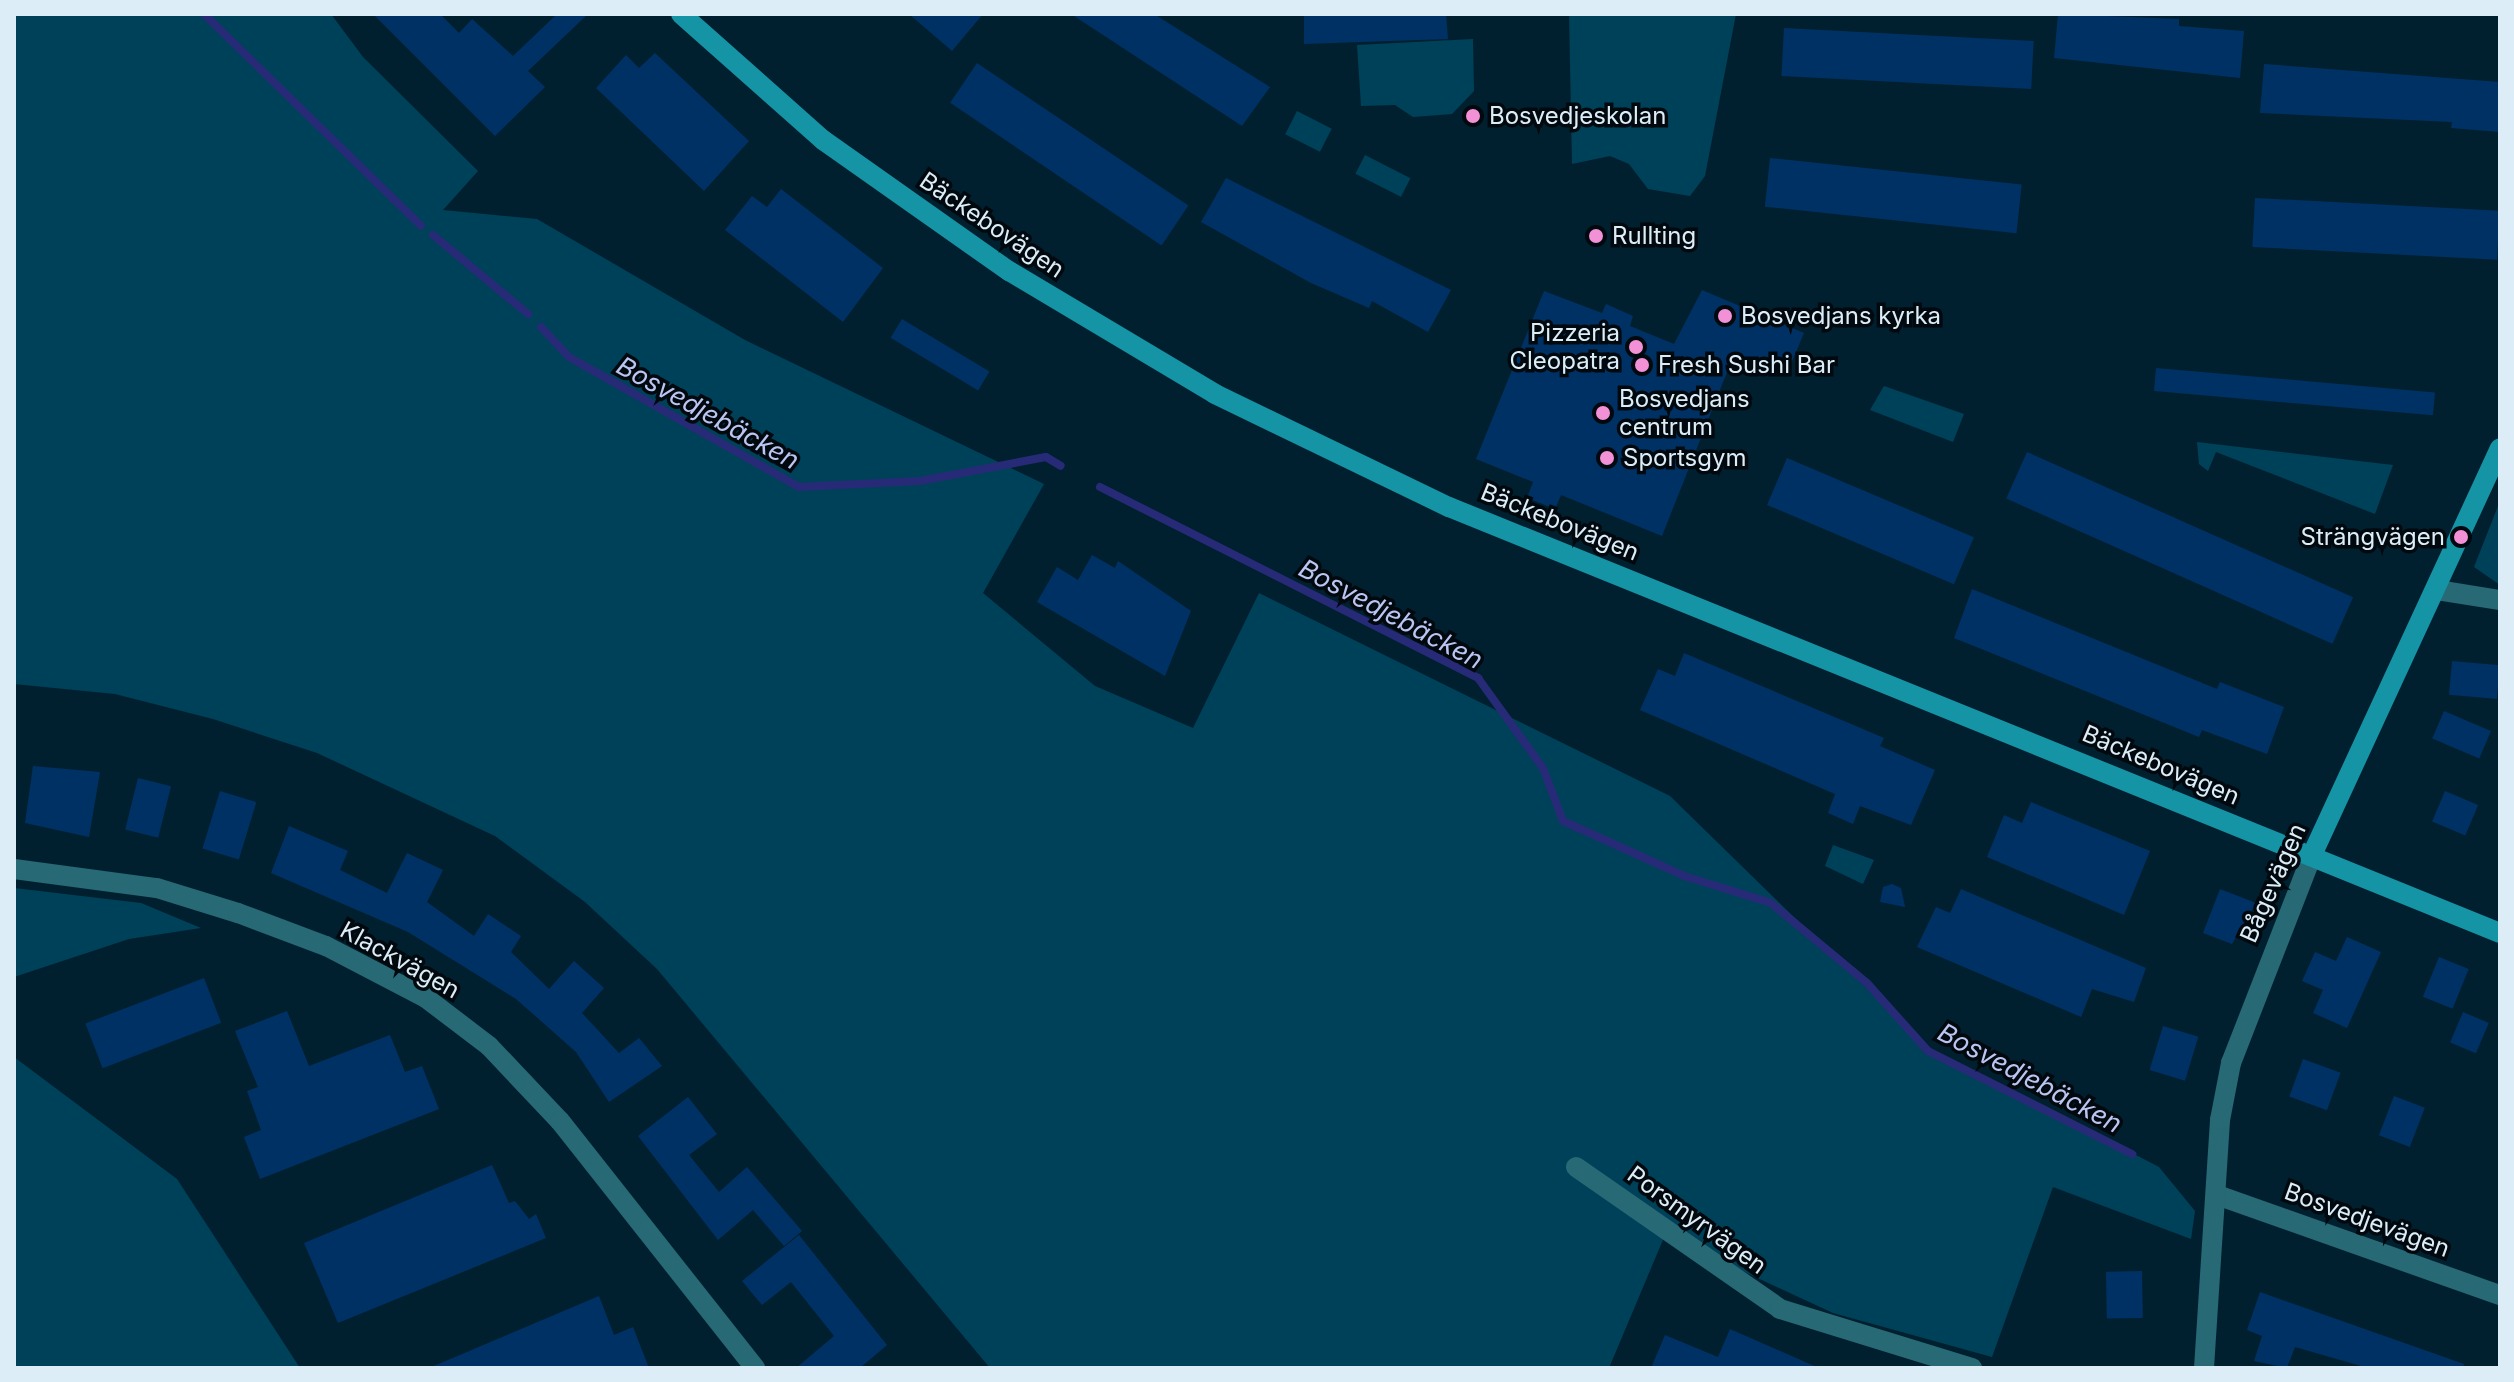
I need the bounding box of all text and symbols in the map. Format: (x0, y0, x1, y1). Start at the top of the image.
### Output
place label: Bosvedjeskolan (1489, 102, 1666, 130)
marker: Bosvedjeskolan (1464, 107, 1482, 125)
street label: Bäckebovägen (914, 166, 1070, 284)
place label: Rullting (1612, 222, 1696, 250)
marker: Rullting (1587, 227, 1605, 245)
place label: Bosvedjans kyrka (1741, 302, 1941, 330)
marker: Bosvedjans kyrka (1716, 307, 1734, 325)
place label: Pizzeria Cleopatra (1510, 319, 1620, 375)
marker: Pizzeria Cleopatra (1627, 338, 1645, 356)
water label: Bosvedjebäcken (611, 350, 805, 476)
place label: Fresh Sushi Bar (1658, 351, 1835, 379)
marker: Fresh Sushi Bar (1633, 356, 1651, 374)
place label: Bosvedjans centrum (1619, 385, 1750, 441)
marker: Bosvedjans centrum (1594, 404, 1612, 422)
place label: Sportsgym (1623, 444, 1746, 472)
marker: Sportsgym (1598, 449, 1616, 467)
street label: Bäckebovägen (1477, 477, 1643, 567)
place label: Strängvägen (2301, 523, 2445, 551)
marker: Strängvägen (2452, 528, 2470, 546)
water label: Bosvedjebäcken (1294, 552, 1488, 676)
street label: Bäckebovägen (2078, 719, 2244, 811)
street label: Bågevägen (2234, 819, 2312, 947)
street label: Klackvägen (335, 915, 465, 1005)
water label: Bosvedjebäcken (1933, 1016, 2127, 1140)
street label: Porsmyrvägen (1622, 1160, 1772, 1280)
street label: Bosvedjevägen (2281, 1177, 2453, 1263)

